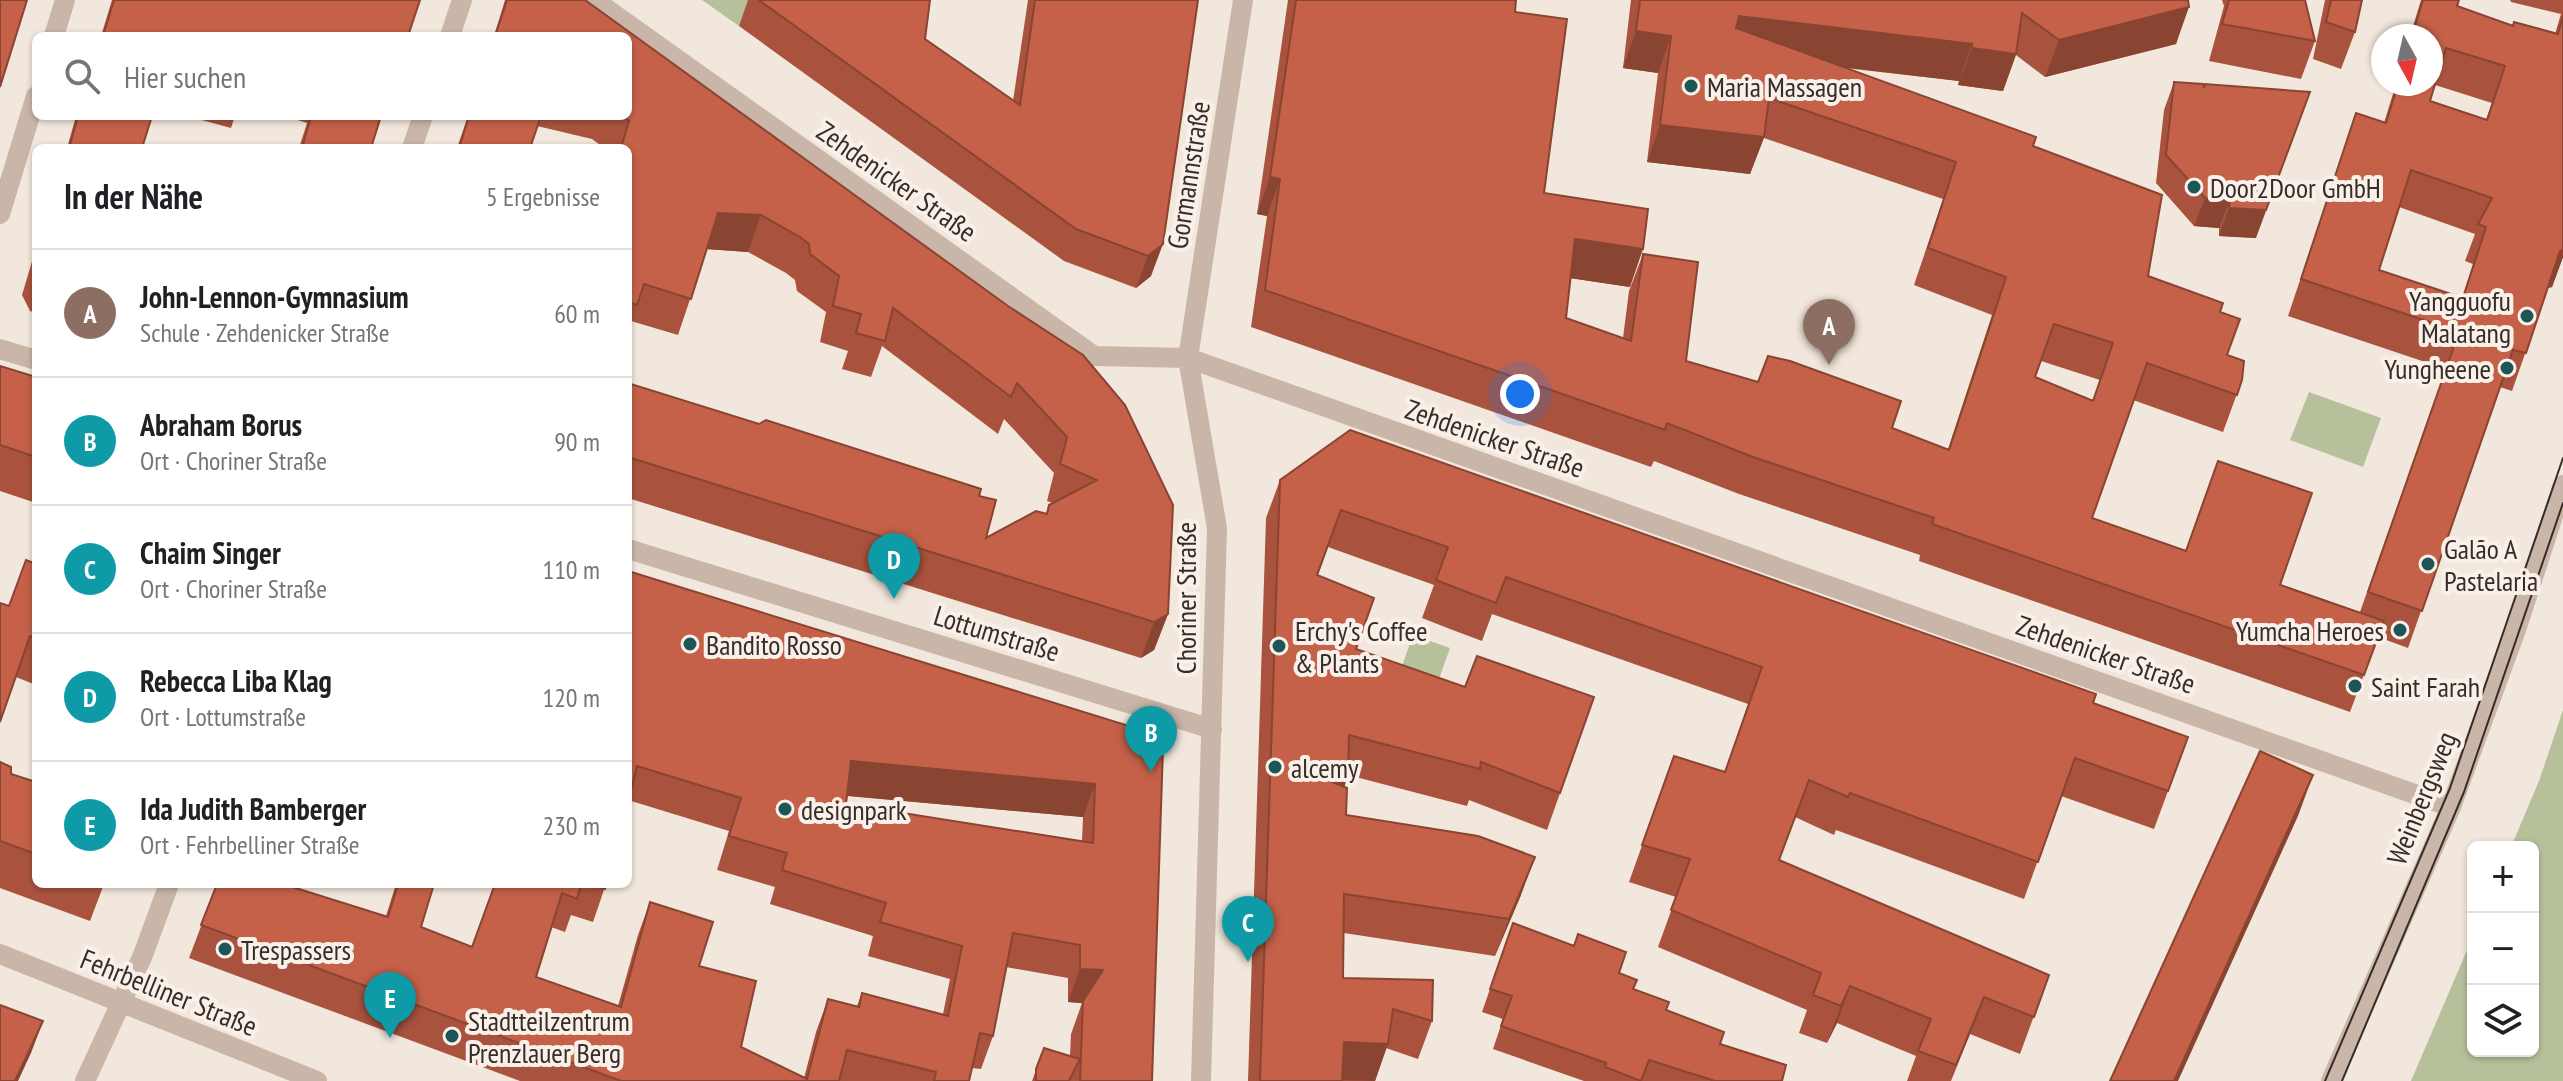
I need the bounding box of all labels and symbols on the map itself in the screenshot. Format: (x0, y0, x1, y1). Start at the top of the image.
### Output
north arrow (2371, 24, 2443, 96)
place label: Maria Massagen (1707, 68, 1862, 105)
marker: Maria Massagen (1682, 77, 1700, 95)
street label: Gormannstraße (1158, 99, 1218, 251)
street label: Zehdenicker Straße (810, 112, 984, 250)
place label: Door2Door GmbH (2210, 169, 2381, 206)
marker: Door2Door GmbH (2185, 178, 2203, 196)
place label: Yangguofu Malatang (2409, 282, 2511, 351)
pin: A (1803, 299, 1855, 365)
marker: Yangguofu Malatang (2518, 307, 2536, 325)
place label: Yungheene (2384, 350, 2491, 387)
marker: Yungheene (2498, 359, 2516, 377)
your location (1500, 374, 1540, 414)
street label: Zehdenicker Straße (1401, 390, 1589, 486)
street label: Choriner Straße (1167, 522, 1204, 674)
place label: Galão A Pastelaria (2444, 530, 2538, 599)
pin: D (868, 533, 920, 599)
marker: Galão A Pastelaria (2419, 555, 2437, 573)
street label: Lottumstraße (930, 596, 1064, 670)
street label: Zehdenicker Straße (2012, 606, 2200, 702)
place label: Erchy's Coffee & Plants (1295, 612, 1427, 681)
place label: Yumcha Heroes (2236, 612, 2384, 649)
marker: Yumcha Heroes (2391, 621, 2409, 639)
place label: Bandito Rosso (706, 626, 842, 663)
marker: Bandito Rosso (681, 635, 699, 653)
marker: Erchy's Coffee & Plants (1270, 637, 1288, 655)
place label: Saint Farah (2371, 668, 2480, 705)
marker: Saint Farah (2346, 677, 2364, 695)
pin: B (1125, 706, 1177, 772)
street label: Weinbergsweg (2378, 726, 2464, 870)
place label: alcemy (1291, 749, 1359, 786)
marker: alcemy (1266, 758, 1284, 776)
place label: designpark (801, 791, 907, 828)
marker: designpark (776, 800, 794, 818)
pin: C (1222, 896, 1274, 962)
place label: Trespassers (241, 931, 351, 968)
street label: Fehrbelliner Straße (75, 940, 263, 1044)
marker: Trespassers (216, 940, 234, 958)
pin: E (364, 972, 416, 1038)
place label: Stadtteilzentrum Prenzlauer Berg (468, 1002, 630, 1071)
marker: Stadtteilzentrum Prenzlauer Berg (443, 1027, 461, 1045)

